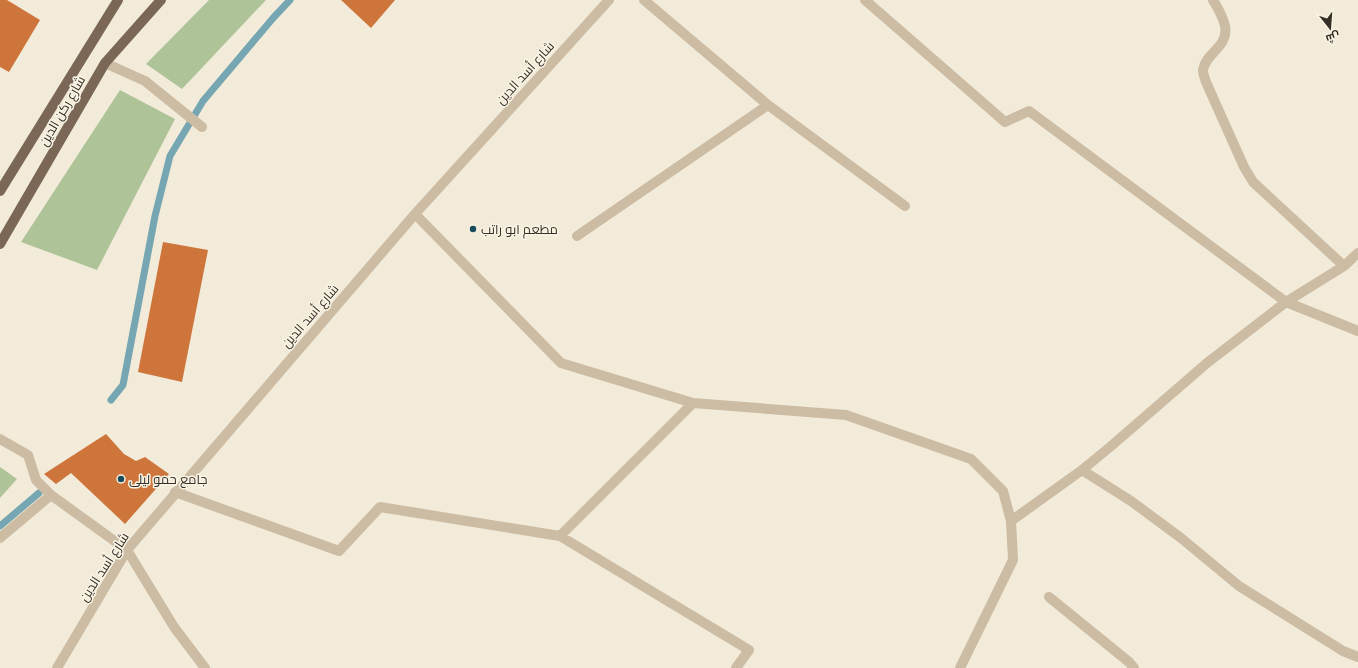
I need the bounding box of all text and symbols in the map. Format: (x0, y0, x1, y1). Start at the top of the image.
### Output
north arrow (1310, 8, 1350, 48)
text: ش (1324, 29, 1341, 45)
street label: شارع أسد الدين (492, 38, 558, 108)
street label: شارع ركن الدين (36, 73, 89, 149)
place label: مطعم ابو راتب (481, 222, 558, 239)
marker: مطعم ابو راتب (468, 224, 478, 234)
street label: شارع أسد الدين (278, 281, 342, 351)
place label: جامع حمو ليلى (129, 472, 208, 488)
marker: جامع حمو ليلى (116, 474, 126, 484)
street label: شارع أسد الدين (75, 529, 133, 605)

